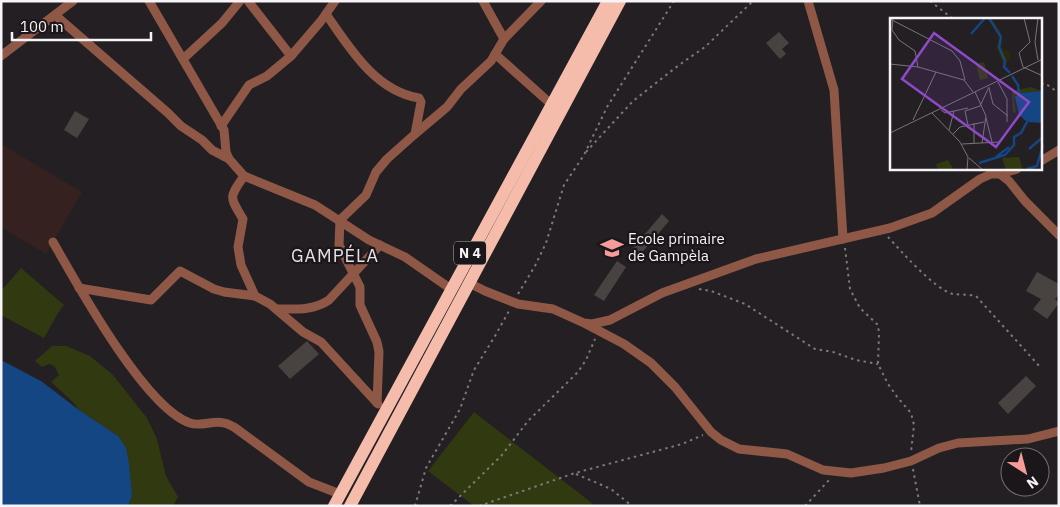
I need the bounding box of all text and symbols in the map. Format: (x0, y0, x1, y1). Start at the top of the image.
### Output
scale bar (12, 10, 151, 42)
text: 100 m (20, 17, 64, 36)
inset map (890, 18, 1042, 170)
place label: Ecole primaire de Gampèla (628, 229, 725, 265)
school or university icon: Ecole primaire de Gampèla (599, 235, 625, 261)
road number: N 4 (454, 242, 486, 264)
district label: GAMPÉLA (291, 244, 379, 267)
north arrow (1000, 447, 1050, 497)
text: N (1023, 472, 1042, 493)

